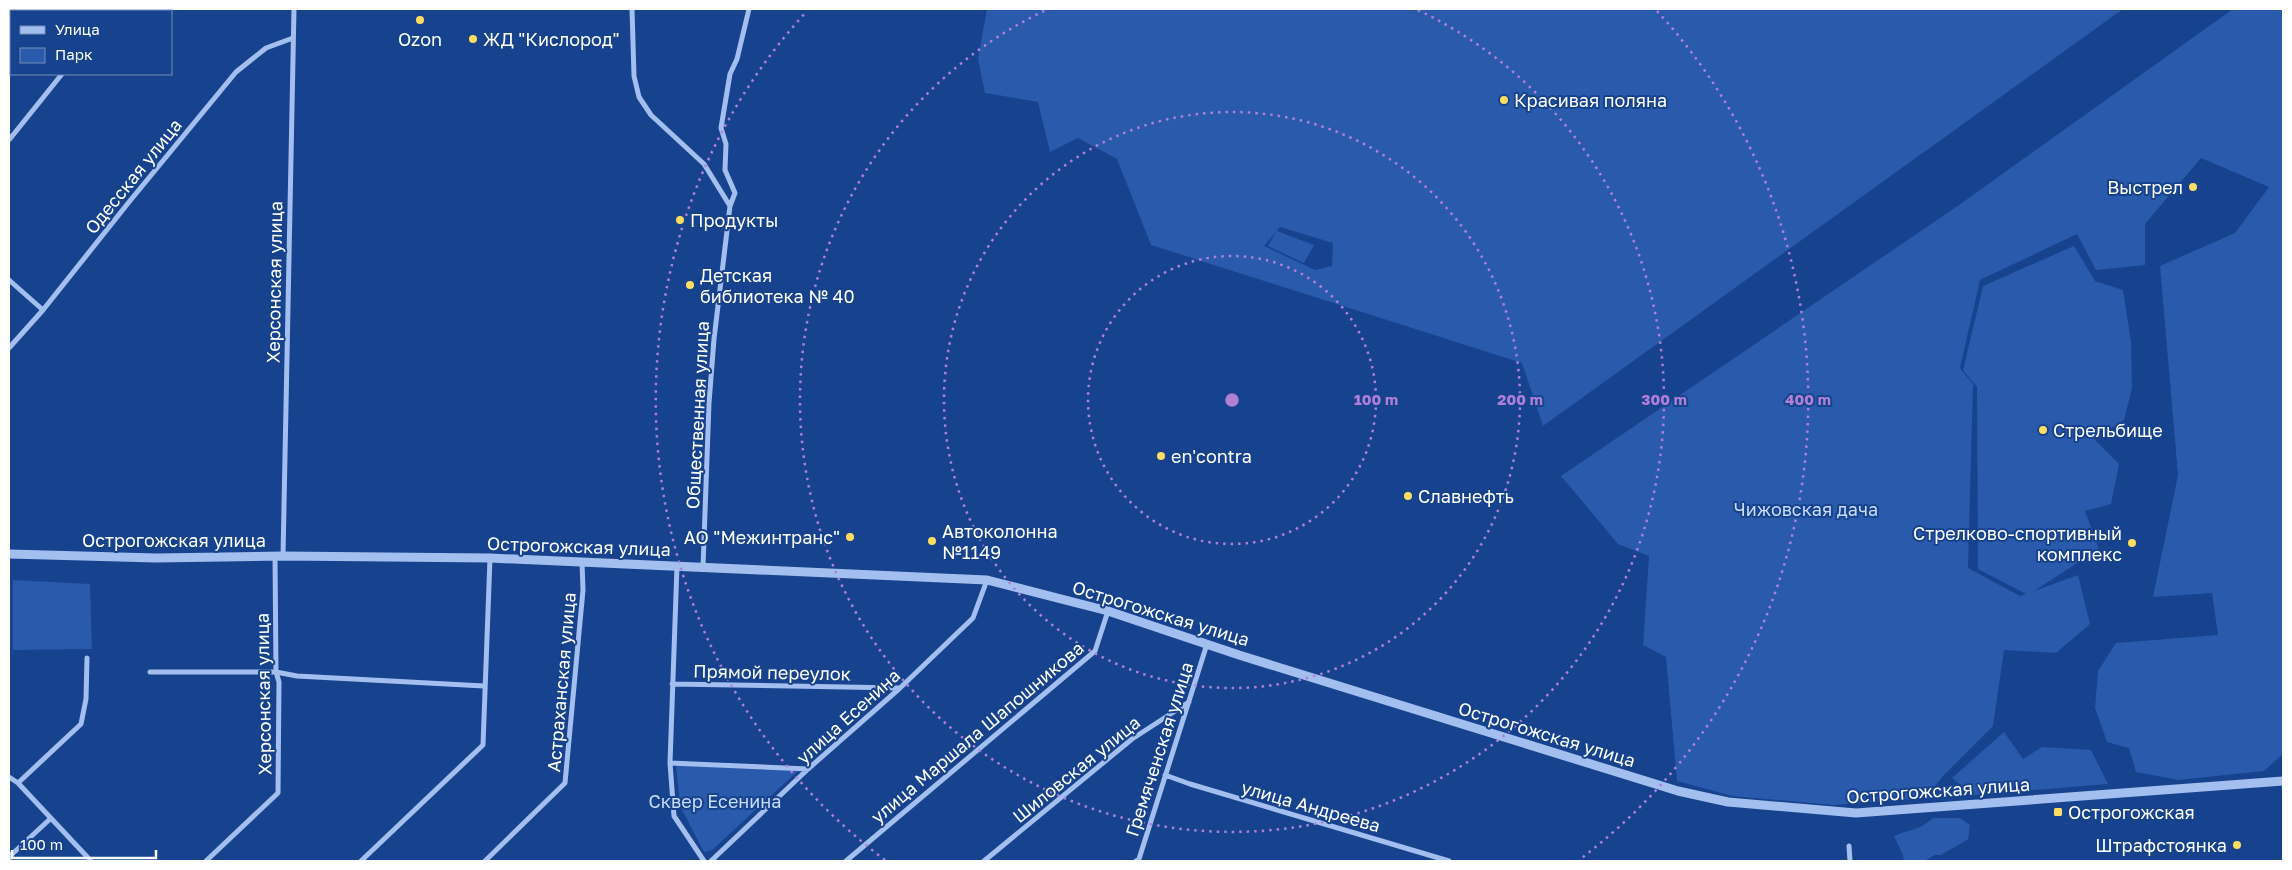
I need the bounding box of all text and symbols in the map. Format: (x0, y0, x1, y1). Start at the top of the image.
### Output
legend (10, 10, 172, 75)
marker: Ozon (414, 14, 426, 26)
text: Улица (55, 20, 100, 38)
place label: Ozon (398, 28, 442, 50)
place label: ЖД "Кислород" (483, 28, 620, 50)
marker: ЖД "Кислород" (467, 33, 479, 45)
text: Парк (55, 45, 93, 63)
place label: Красивая поляна (1514, 89, 1667, 111)
marker: Красивая поляна (1498, 94, 1510, 106)
street label: Одесская улица (80, 114, 186, 238)
place label: Выстрел (2107, 176, 2183, 198)
marker: Выстрел (2187, 181, 2199, 193)
street label: Херсонская улица (262, 201, 286, 363)
place label: Продукты (690, 209, 778, 231)
marker: Продукты (674, 214, 686, 226)
place label: Детская библиотека № 40 (700, 264, 855, 307)
marker: Детская библиотека № 40 (684, 279, 696, 291)
street label: Общественная улица (681, 320, 713, 510)
text: 100 m (1354, 390, 1398, 408)
text: 200 m (1497, 390, 1543, 408)
text: 300 m (1641, 390, 1687, 408)
text: 400 m (1785, 390, 1831, 408)
centre of rings (1223, 391, 1241, 409)
place label: Стрельбище (2053, 419, 2163, 441)
marker: Стрельбище (2037, 424, 2049, 436)
place label: en'contra (1171, 445, 1252, 467)
marker: en'contra (1155, 450, 1167, 462)
place label: Cлавнефть (1418, 485, 1514, 507)
marker: Cлавнефть (1402, 490, 1414, 502)
park label: Чижовская дача (1734, 498, 1878, 520)
place label: Автоколонна №1149 (942, 520, 1058, 563)
place label: Стрелково-спортивный комплекс (1913, 522, 2122, 565)
place label: АО "Межинтранс" (684, 526, 840, 548)
street label: Острогожская улица (82, 529, 266, 551)
marker: АО "Межинтранс" (844, 531, 856, 543)
street label: Острогожская улица (487, 532, 671, 560)
marker: Автоколонна №1149 (926, 535, 938, 547)
marker: Стрелково-спортивный комплекс (2126, 537, 2138, 549)
street label: Острогожская улица (1070, 576, 1252, 650)
street label: Астраханская улица (542, 591, 580, 773)
street label: Херсонская улица (251, 613, 275, 775)
street label: улица Маршала Шапошникова (866, 637, 1088, 827)
street label: Гремяченская улица (1120, 659, 1198, 839)
street label: Прямой переулок (693, 660, 851, 684)
street label: улица Есенина (792, 664, 904, 768)
street label: Острогожская улица (1456, 697, 1638, 771)
street label: Шиловская улица (1008, 711, 1144, 827)
street label: Острогожская улица (1845, 773, 2031, 807)
street label: улица Андреева (1239, 776, 1383, 836)
park label: Сквер Есенина (649, 790, 781, 812)
place label: Острогожская (2068, 801, 2195, 823)
marker: Острогожская (2052, 806, 2064, 818)
scale bar (12, 828, 156, 860)
place label: Штрафстоянка (2095, 834, 2227, 856)
text: 100 m (20, 835, 63, 853)
marker: Штрафстоянка (2231, 839, 2243, 851)

